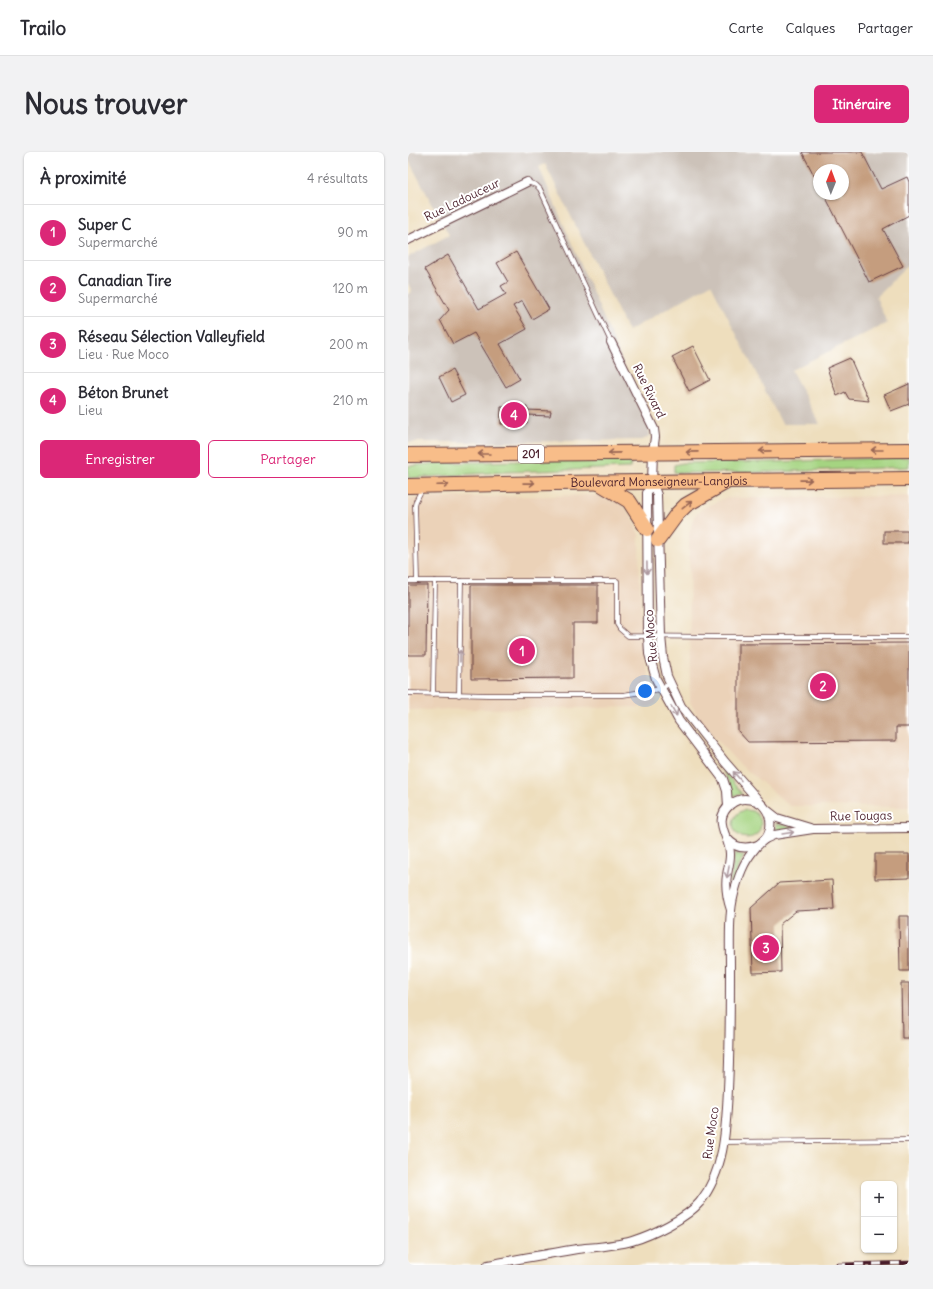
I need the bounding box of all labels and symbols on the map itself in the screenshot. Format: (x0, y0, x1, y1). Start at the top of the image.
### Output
north arrow (813, 164, 849, 200)
street label: Rue Ladouceur (422, 175, 502, 224)
street label: Rue Rivard (630, 361, 669, 420)
pin: 4 (501, 400, 527, 430)
road number: 201 (518, 445, 544, 463)
one-way arrow (871, 446, 884, 454)
one-way arrow (759, 447, 772, 455)
one-way arrow (686, 448, 699, 456)
one-way arrow (608, 449, 621, 456)
one-way arrow (478, 450, 491, 458)
street label: Boulevard Monseigneur-Langlois (570, 473, 748, 490)
one-way arrow (799, 476, 812, 484)
one-way arrow (522, 479, 535, 487)
one-way arrow (436, 481, 449, 489)
one-way arrow (681, 501, 692, 509)
one-way arrow (644, 561, 651, 574)
street label: Rue Moco (641, 609, 660, 663)
pin: 1 (509, 636, 535, 666)
one-way arrow (456, 650, 464, 663)
pin: 2 (810, 671, 836, 701)
your location (635, 681, 655, 701)
one-way arrow (670, 705, 678, 717)
one-way arrow (732, 770, 741, 781)
street label: Rue Tougas (830, 807, 892, 824)
one-way arrow (781, 828, 794, 836)
one-way arrow (724, 865, 732, 878)
pin: 3 (753, 933, 779, 963)
street label: Rue Moco (699, 1105, 722, 1160)

